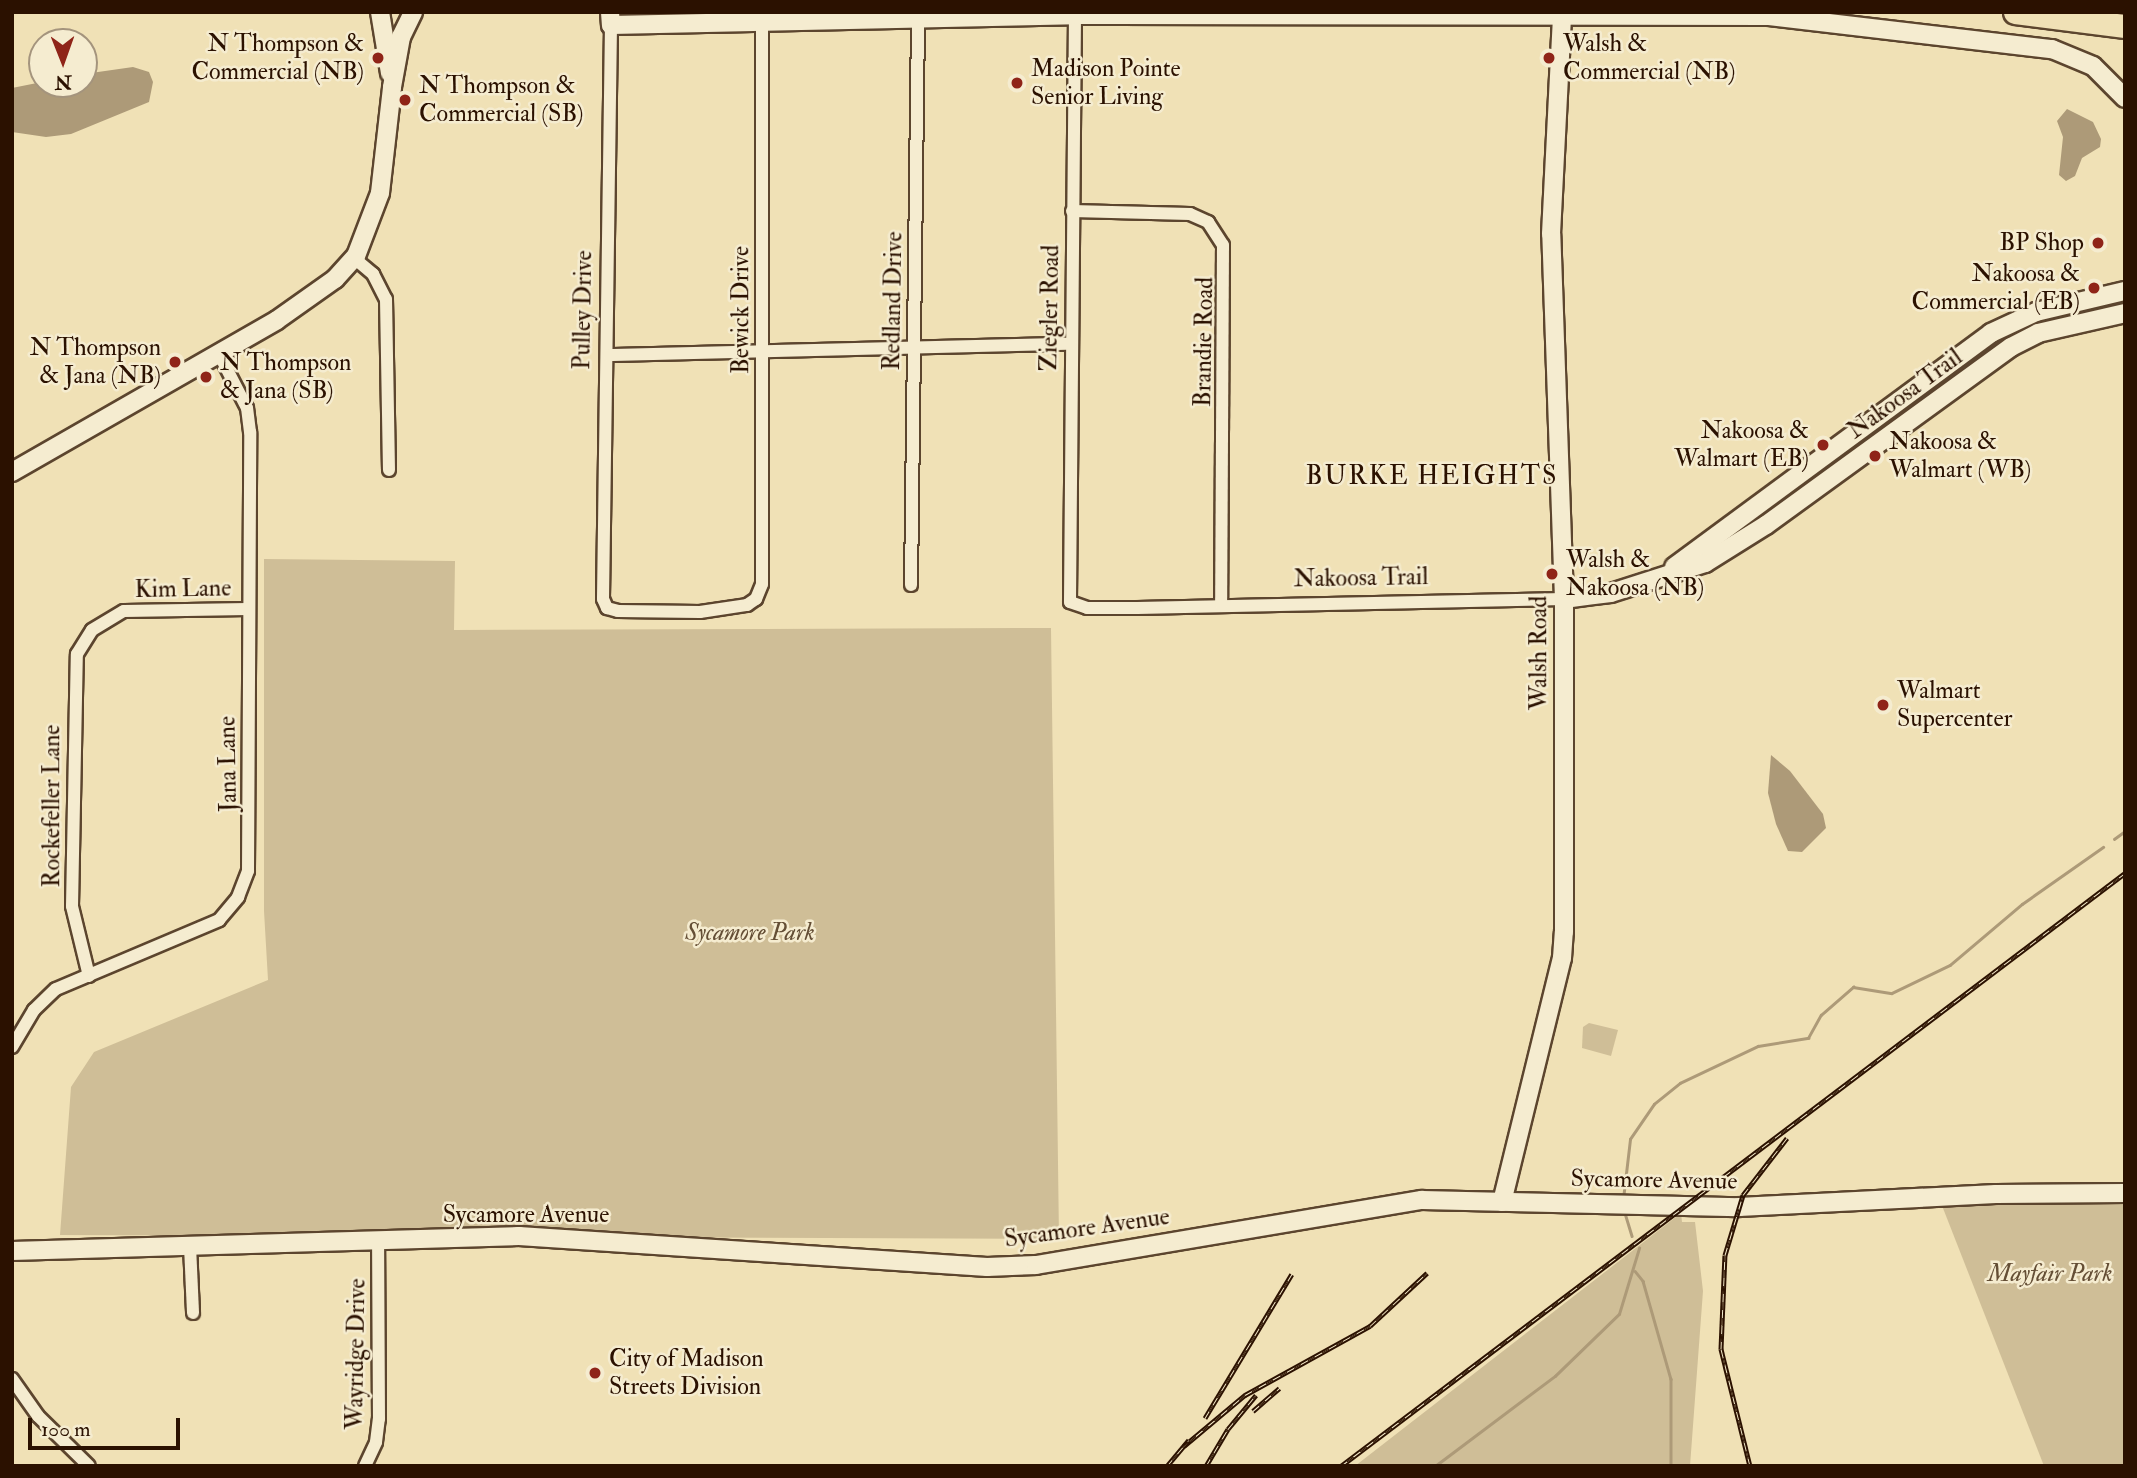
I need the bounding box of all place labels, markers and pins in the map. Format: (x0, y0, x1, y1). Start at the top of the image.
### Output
place label: N Thompson & Commercial (NB) (191, 30, 364, 86)
place label: Walsh & Commercial (NB) (1563, 30, 1736, 86)
marker: N Thompson & Commercial (NB) (370, 50, 386, 66)
marker: Walsh & Commercial (NB) (1541, 50, 1557, 66)
place label: Madison Pointe Senior Living (1031, 55, 1181, 111)
place label: N Thompson & Commercial (SB) (419, 72, 583, 128)
marker: Madison Pointe Senior Living (1009, 75, 1025, 91)
marker: N Thompson & Commercial (SB) (397, 92, 413, 108)
place label: BP Shop (2000, 229, 2084, 257)
marker: BP Shop (2090, 235, 2106, 251)
place label: Nakoosa & Commercial (EB) (1912, 260, 2080, 316)
marker: Nakoosa & Commercial (EB) (2086, 280, 2102, 296)
place label: N Thompson & Jana (NB) (30, 334, 161, 390)
place label: N Thompson & Jana (SB) (220, 349, 351, 405)
marker: N Thompson & Jana (NB) (167, 354, 183, 370)
marker: N Thompson & Jana (SB) (198, 369, 214, 385)
place label: Nakoosa & Walmart (EB) (1674, 417, 1809, 473)
place label: Nakoosa & Walmart (WB) (1889, 428, 2031, 484)
marker: Nakoosa & Walmart (EB) (1815, 437, 1831, 453)
marker: Nakoosa & Walmart (WB) (1867, 448, 1883, 464)
place label: Walsh & Nakoosa (NB) (1566, 546, 1704, 602)
marker: Walsh & Nakoosa (NB) (1544, 566, 1560, 582)
place label: Walmart Supercenter (1897, 677, 2012, 733)
marker: Walmart Supercenter (1875, 697, 1891, 713)
place label: City of Madison Streets Division (609, 1345, 764, 1401)
marker: City of Madison Streets Division (587, 1365, 603, 1381)

